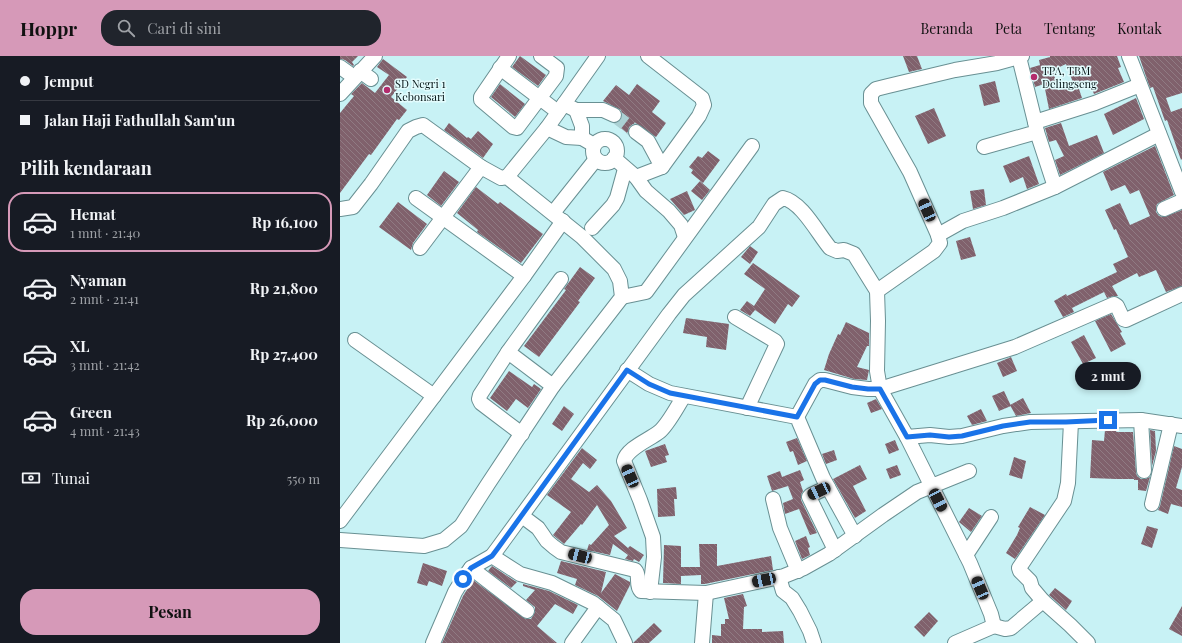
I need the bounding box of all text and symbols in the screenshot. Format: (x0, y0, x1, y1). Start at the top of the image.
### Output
search box (101, 10, 381, 46)
text: Hoppr (20, 15, 77, 41)
icon: search (115, 17, 137, 39)
text: Cari di sini (147, 18, 221, 38)
text: Beranda (921, 19, 973, 38)
text: Peta (995, 19, 1022, 38)
text: Tentang (1044, 19, 1095, 38)
text: Kontak (1117, 19, 1162, 38)
place label: TPA, TBM Delingseng (1042, 63, 1097, 91)
text: Jemput (44, 71, 94, 91)
marker: TPA, TBM Delingseng (1029, 72, 1039, 82)
place label: SD Negri 1 Kebonsari (395, 76, 446, 104)
marker: SD Negri 1 Kebonsari (382, 85, 392, 95)
text: Jalan Haji Fathullah Sam'un (44, 110, 235, 130)
text: Pilih kendaraan (20, 156, 152, 180)
car (917, 197, 937, 223)
icon: car (22, 204, 58, 240)
text: Hemat (70, 204, 116, 224)
text: Rp 16,100 (252, 212, 318, 232)
text: 1 mnt · 21:40 (70, 224, 140, 241)
icon: car (22, 270, 58, 306)
text: Nyaman (70, 270, 127, 290)
text: Rp 21,800 (250, 278, 318, 298)
text: 2 mnt · 21:41 (70, 290, 139, 307)
icon: car (22, 336, 58, 372)
text: XL (70, 336, 90, 356)
text: Rp 27,400 (250, 344, 318, 364)
text: 3 mnt · 21:42 (70, 356, 140, 373)
callout: 2 mnt (1075, 362, 1141, 390)
text: 2 mnt (1091, 367, 1125, 384)
icon: car (22, 402, 58, 438)
text: Green (70, 402, 112, 422)
text: Rp 26,000 (246, 410, 318, 430)
route end (1099, 411, 1117, 429)
text: 4 mnt · 21:43 (70, 422, 140, 439)
car (620, 463, 640, 489)
icon: cash (20, 467, 42, 489)
text: Tunai (52, 468, 90, 488)
text: 550 m (287, 470, 320, 487)
car (806, 480, 832, 502)
car (927, 487, 949, 513)
car (567, 547, 593, 565)
route start (454, 570, 472, 588)
car (751, 572, 777, 588)
car (970, 575, 990, 601)
button: Pesan (20, 589, 320, 635)

